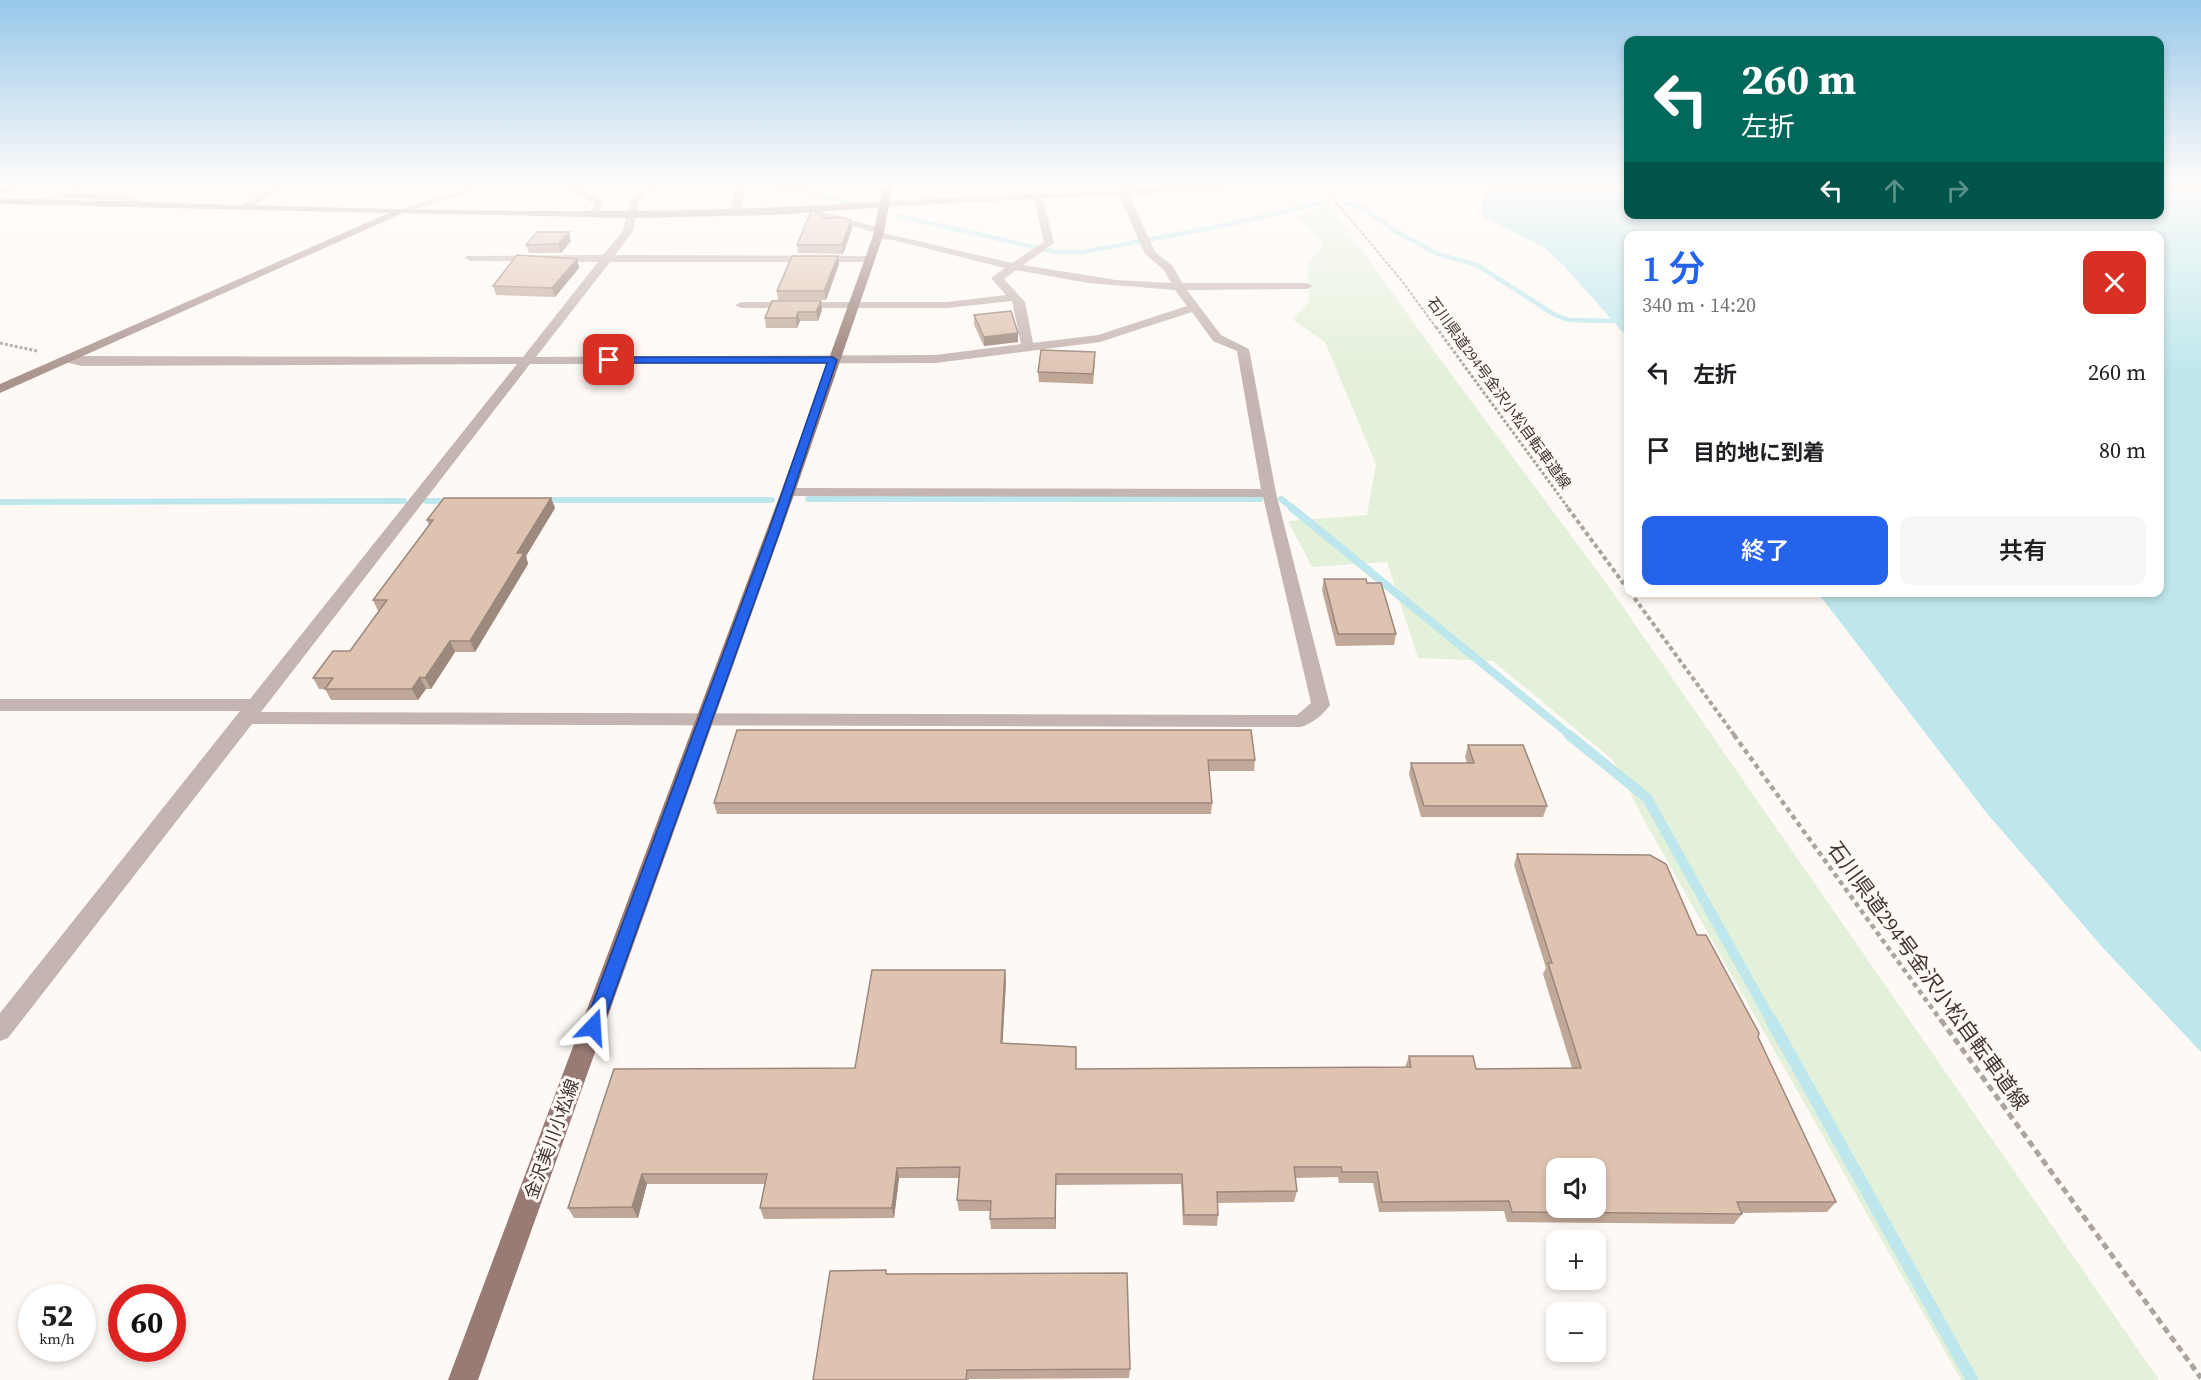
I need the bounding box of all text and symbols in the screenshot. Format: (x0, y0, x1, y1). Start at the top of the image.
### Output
text: 260 m (1741, 50, 1856, 108)
icon: left (1642, 60, 1720, 138)
text: 左折 (1741, 108, 1795, 145)
icon: left (1815, 174, 1848, 207)
icon: ahead (1878, 174, 1911, 207)
icon: right (1941, 174, 1974, 207)
text: 1 分 (1642, 244, 1705, 293)
button: close (2083, 251, 2146, 314)
text: 340 m · 14:20 (1642, 291, 1756, 319)
street label: 石川県道294号金沢小松自転車道線 (1423, 292, 1576, 493)
pin (583, 334, 634, 385)
icon: arrive (592, 343, 625, 376)
icon: left (1642, 356, 1675, 389)
text: 260 m (2088, 357, 2146, 387)
text: 左折 (1693, 359, 1737, 389)
icon: arrive (1642, 434, 1675, 467)
text: 80 m (2099, 435, 2146, 465)
text: 目的地に到着 (1693, 437, 1825, 467)
button: 終了 (1642, 516, 1888, 585)
button: 共有 (1900, 516, 2146, 585)
street label: 石川県道294号金沢小松自転車道線 (1821, 836, 2036, 1116)
position arrow (561, 995, 625, 1059)
street label: 金沢美川小松線 (518, 1075, 585, 1202)
map controls (1546, 1158, 1606, 1362)
button: sound (1546, 1158, 1606, 1218)
button: + (1546, 1230, 1606, 1290)
speed limit sign: 60 (108, 1284, 186, 1362)
text: 52 (41, 1295, 73, 1336)
button: − (1546, 1302, 1606, 1362)
text: km/h (39, 1328, 75, 1349)

